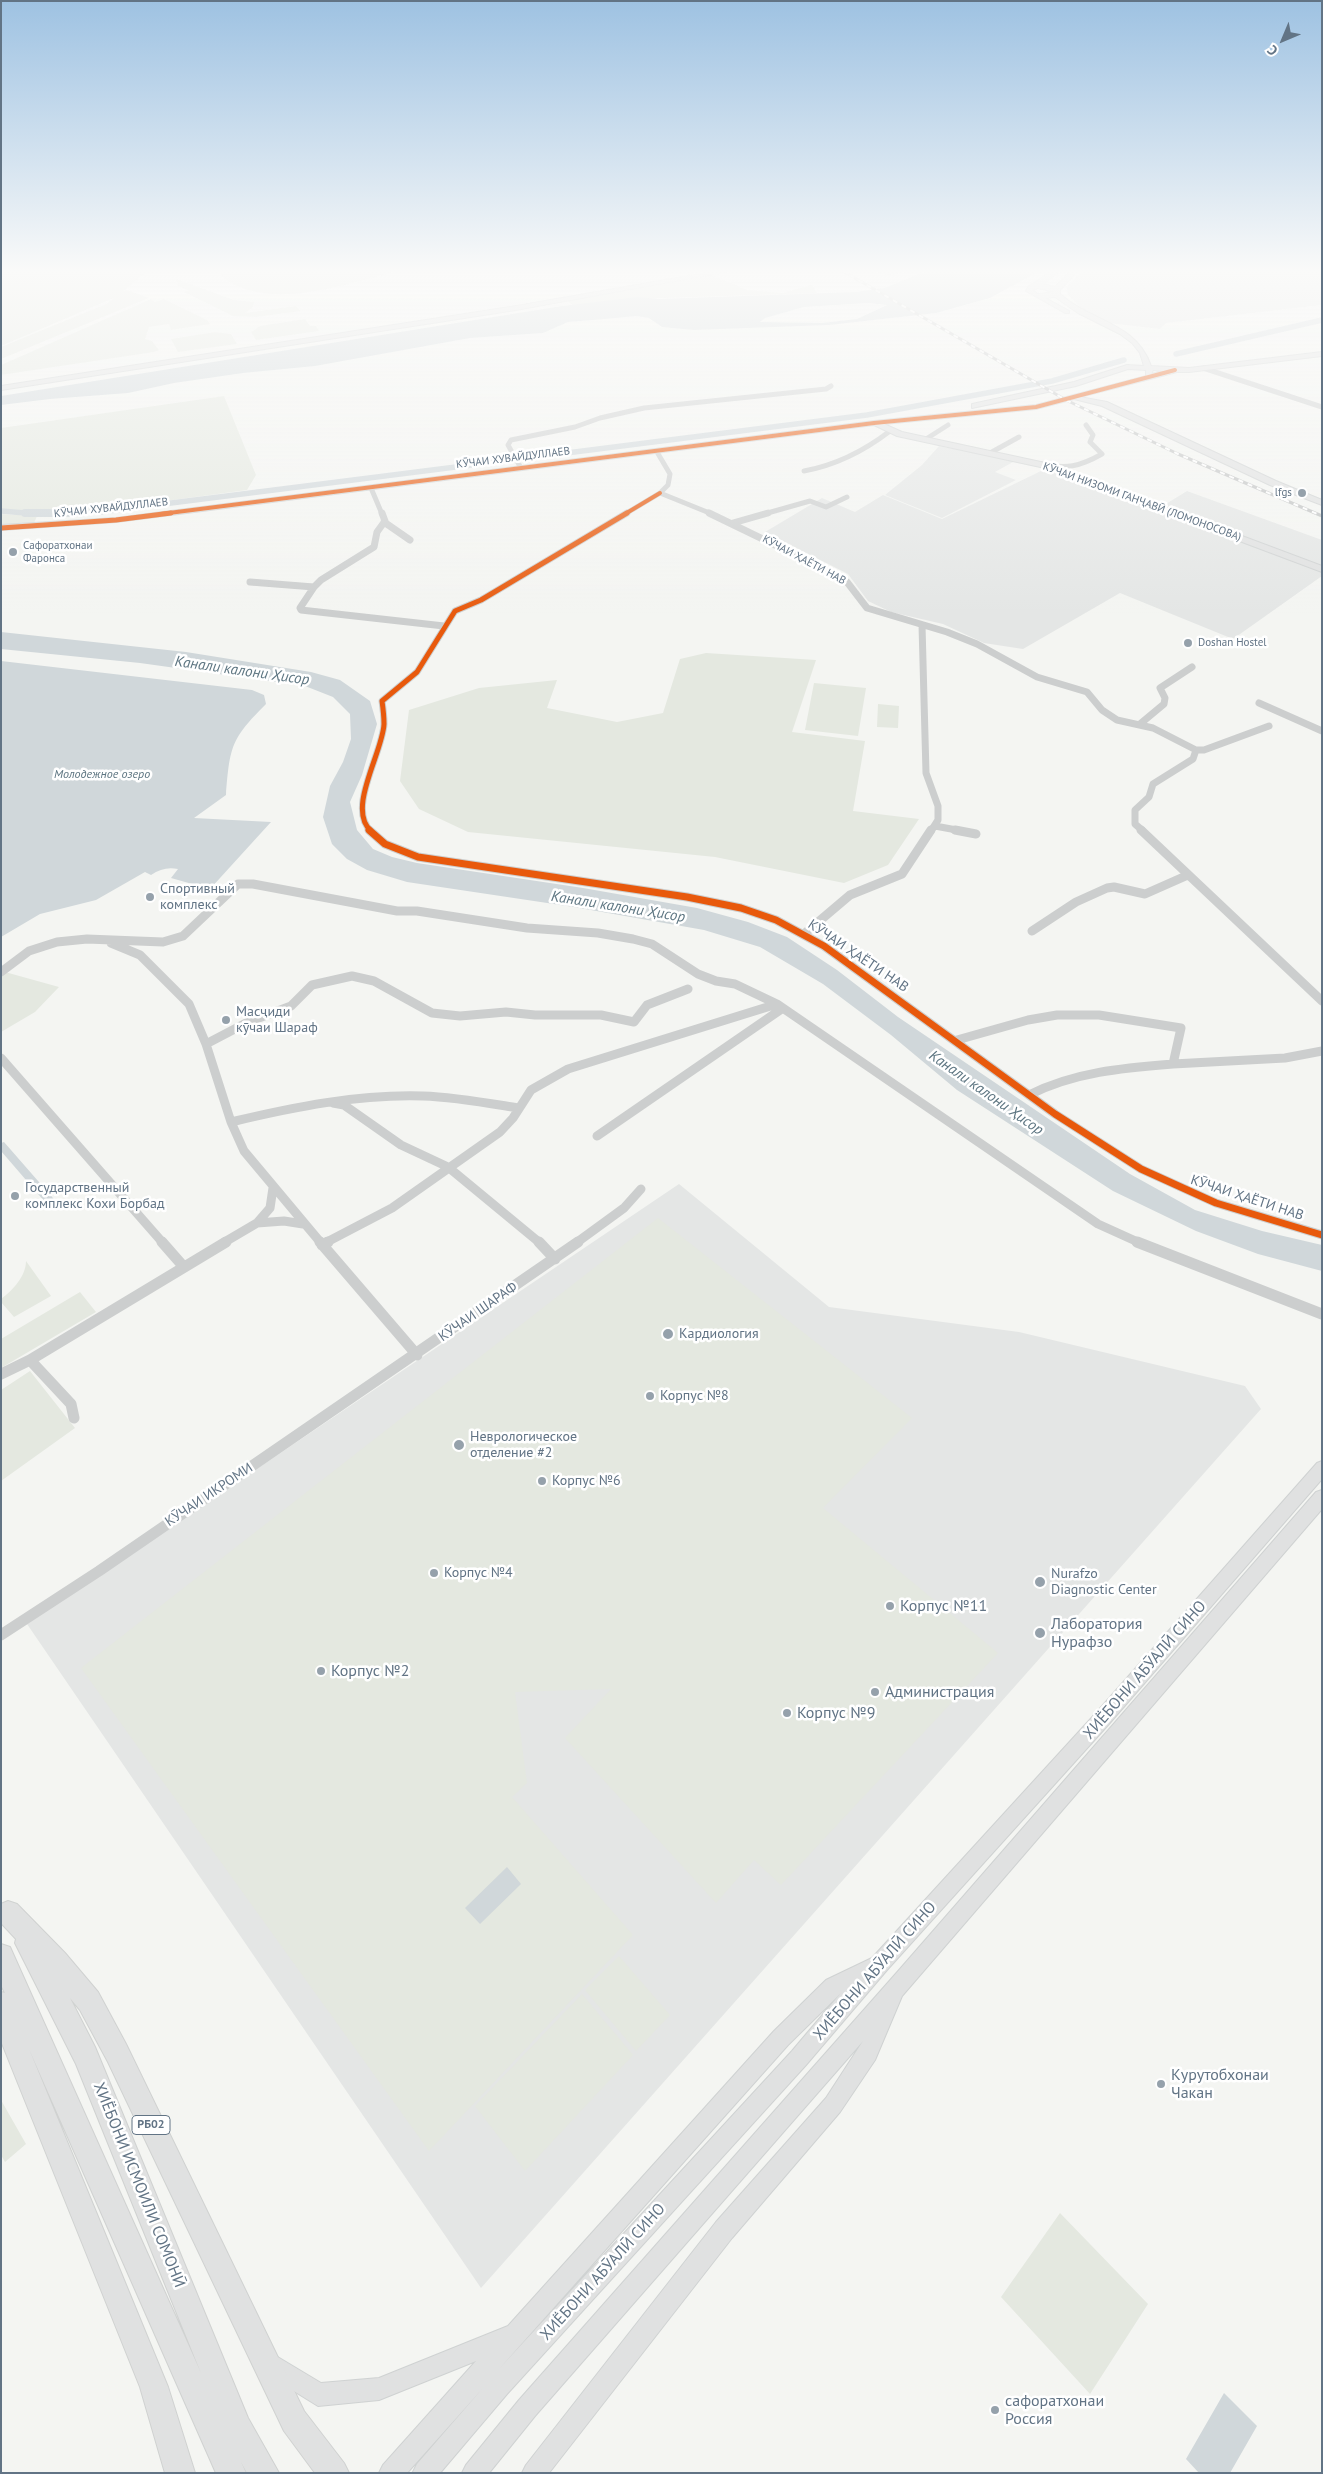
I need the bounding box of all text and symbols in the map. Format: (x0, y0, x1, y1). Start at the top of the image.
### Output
north arrow (1258, 15, 1308, 65)
text: С (1263, 41, 1282, 60)
street label: КӮЧАИ ХУВАЙДУЛЛАЕВ (455, 444, 571, 472)
street label: КӮЧАИ НИЗОМИ ГАНҶАВӢ (ЛОМОНОСОВА) (1041, 460, 1243, 544)
place label: lfgs (1275, 486, 1292, 500)
marker: lfgs (1296, 487, 1308, 499)
street label: КӮЧАИ ХУВАЙДУЛЛАЕВ (53, 495, 169, 521)
street label: КӮЧАИ ҲАЁТИ НАВ (760, 532, 848, 588)
place label: Сафоратхонаи Фаронса (23, 539, 92, 565)
marker: Сафоратхонаи Фаронса (7, 546, 19, 558)
place label: Doshan Hostel (1198, 636, 1266, 650)
marker: Doshan Hostel (1182, 637, 1194, 649)
water label: Канали калони Ҳисор (174, 653, 310, 689)
water label: Молодежное озеро (54, 768, 150, 782)
place label: Спортивный комплекс (160, 881, 235, 914)
water label: Канали калони Ҳисор (550, 888, 686, 926)
marker: Спортивный комплекс (144, 891, 156, 903)
street label: КӮЧАИ ҲАЁТИ НАВ (804, 916, 912, 996)
place label: Масҷиди кӯчаи Шараф (236, 1004, 318, 1036)
marker: Масҷиди кӯчаи Шараф (220, 1014, 232, 1026)
water label: Канали калони Ҳисор (925, 1047, 1047, 1139)
street label: КӮЧАИ ҲАЁТИ НАВ (1188, 1172, 1306, 1224)
place label: Государственный комплекс Кохи Борбад (25, 1180, 165, 1212)
marker: Государственный комплекс Кохи Борбад (9, 1190, 21, 1202)
street label: КӮЧАИ ШАРАФ (435, 1279, 521, 1345)
place label: Кардиология (679, 1326, 759, 1342)
marker: Кардиология (661, 1327, 675, 1341)
place label: Корпус №8 (660, 1388, 729, 1404)
marker: Корпус №8 (644, 1390, 656, 1402)
place label: Неврологическое отделение #2 (470, 1429, 577, 1461)
marker: Неврологическое отделение #2 (452, 1438, 466, 1452)
street label: КӮЧАИ ИКРОМИ (162, 1460, 256, 1530)
place label: Корпус №6 (552, 1473, 621, 1489)
marker: Корпус №6 (536, 1475, 548, 1487)
place label: Корпус №4 (444, 1565, 513, 1581)
place label: Nurafzo Diagnostic Center (1051, 1566, 1157, 1598)
marker: Корпус №4 (428, 1567, 440, 1579)
marker: Nurafzo Diagnostic Center (1033, 1575, 1047, 1589)
place label: Корпус №11 (900, 1596, 987, 1616)
street label: ХИЁБОНИ АБӮАЛӢ СИНО (1080, 1597, 1210, 1743)
marker: Корпус №11 (884, 1600, 896, 1612)
place label: Лаборатория Нурафзо (1051, 1614, 1142, 1652)
marker: Лаборатория Нурафзо (1033, 1626, 1047, 1640)
place label: Корпус №2 (331, 1661, 409, 1681)
marker: Корпус №2 (315, 1665, 327, 1677)
place label: Администрация (885, 1682, 994, 1702)
marker: Администрация (869, 1686, 881, 1698)
place label: Корпус №9 (797, 1703, 875, 1723)
marker: Корпус №9 (781, 1707, 793, 1719)
street label: ХИЁБОНИ АБӮАЛӢ СИНО (810, 1898, 940, 2044)
place label: Курутобхонаи Чакан (1171, 2065, 1269, 2103)
marker: Курутобхонаи Чакан (1155, 2078, 1167, 2090)
street label: ХИЁБОНИ ИСМОИЛИ СОМОНӢ (89, 2080, 189, 2290)
road number: РБ02 (132, 2116, 170, 2134)
street label: ХИЁБОНИ АБӮАЛӢ СИНО (537, 2200, 669, 2344)
place label: сафоратхонаи Россия (1005, 2391, 1104, 2429)
marker: сафоратхонаи Россия (989, 2404, 1001, 2416)

